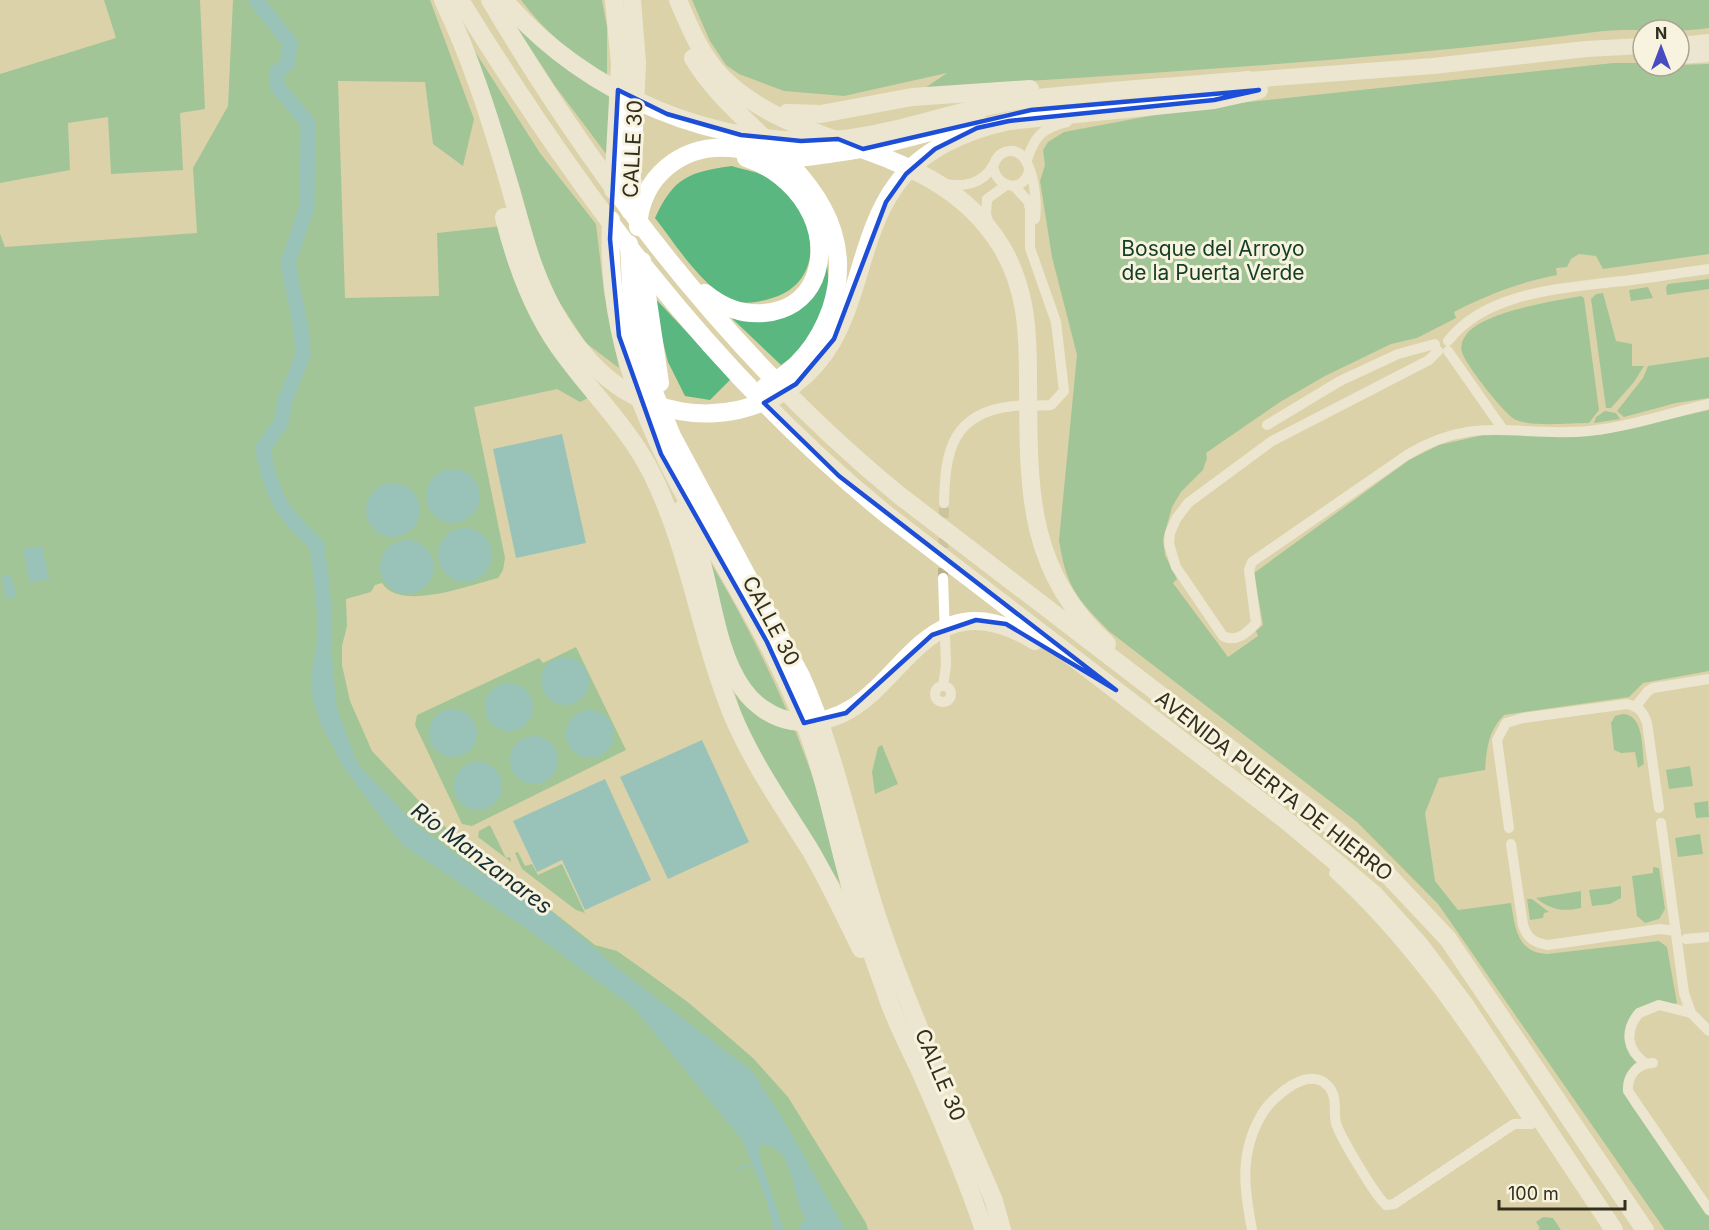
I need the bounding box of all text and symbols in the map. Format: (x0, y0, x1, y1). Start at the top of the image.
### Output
north arrow (1631, 18, 1691, 78)
text: N (1655, 23, 1667, 43)
street label: CALLE 30 (617, 99, 648, 199)
park label: Bosque del Arroyo de la Puerta Verde (1121, 236, 1305, 285)
street label: CALLE 30 (737, 572, 805, 670)
street label: AVENIDA PUERTA DE HIERRO (1151, 685, 1398, 886)
water label: Río Manzanares (407, 797, 557, 919)
street label: CALLE 30 (910, 1025, 971, 1125)
scale bar (1499, 1173, 1625, 1211)
text: 100 m (1508, 1183, 1559, 1204)

